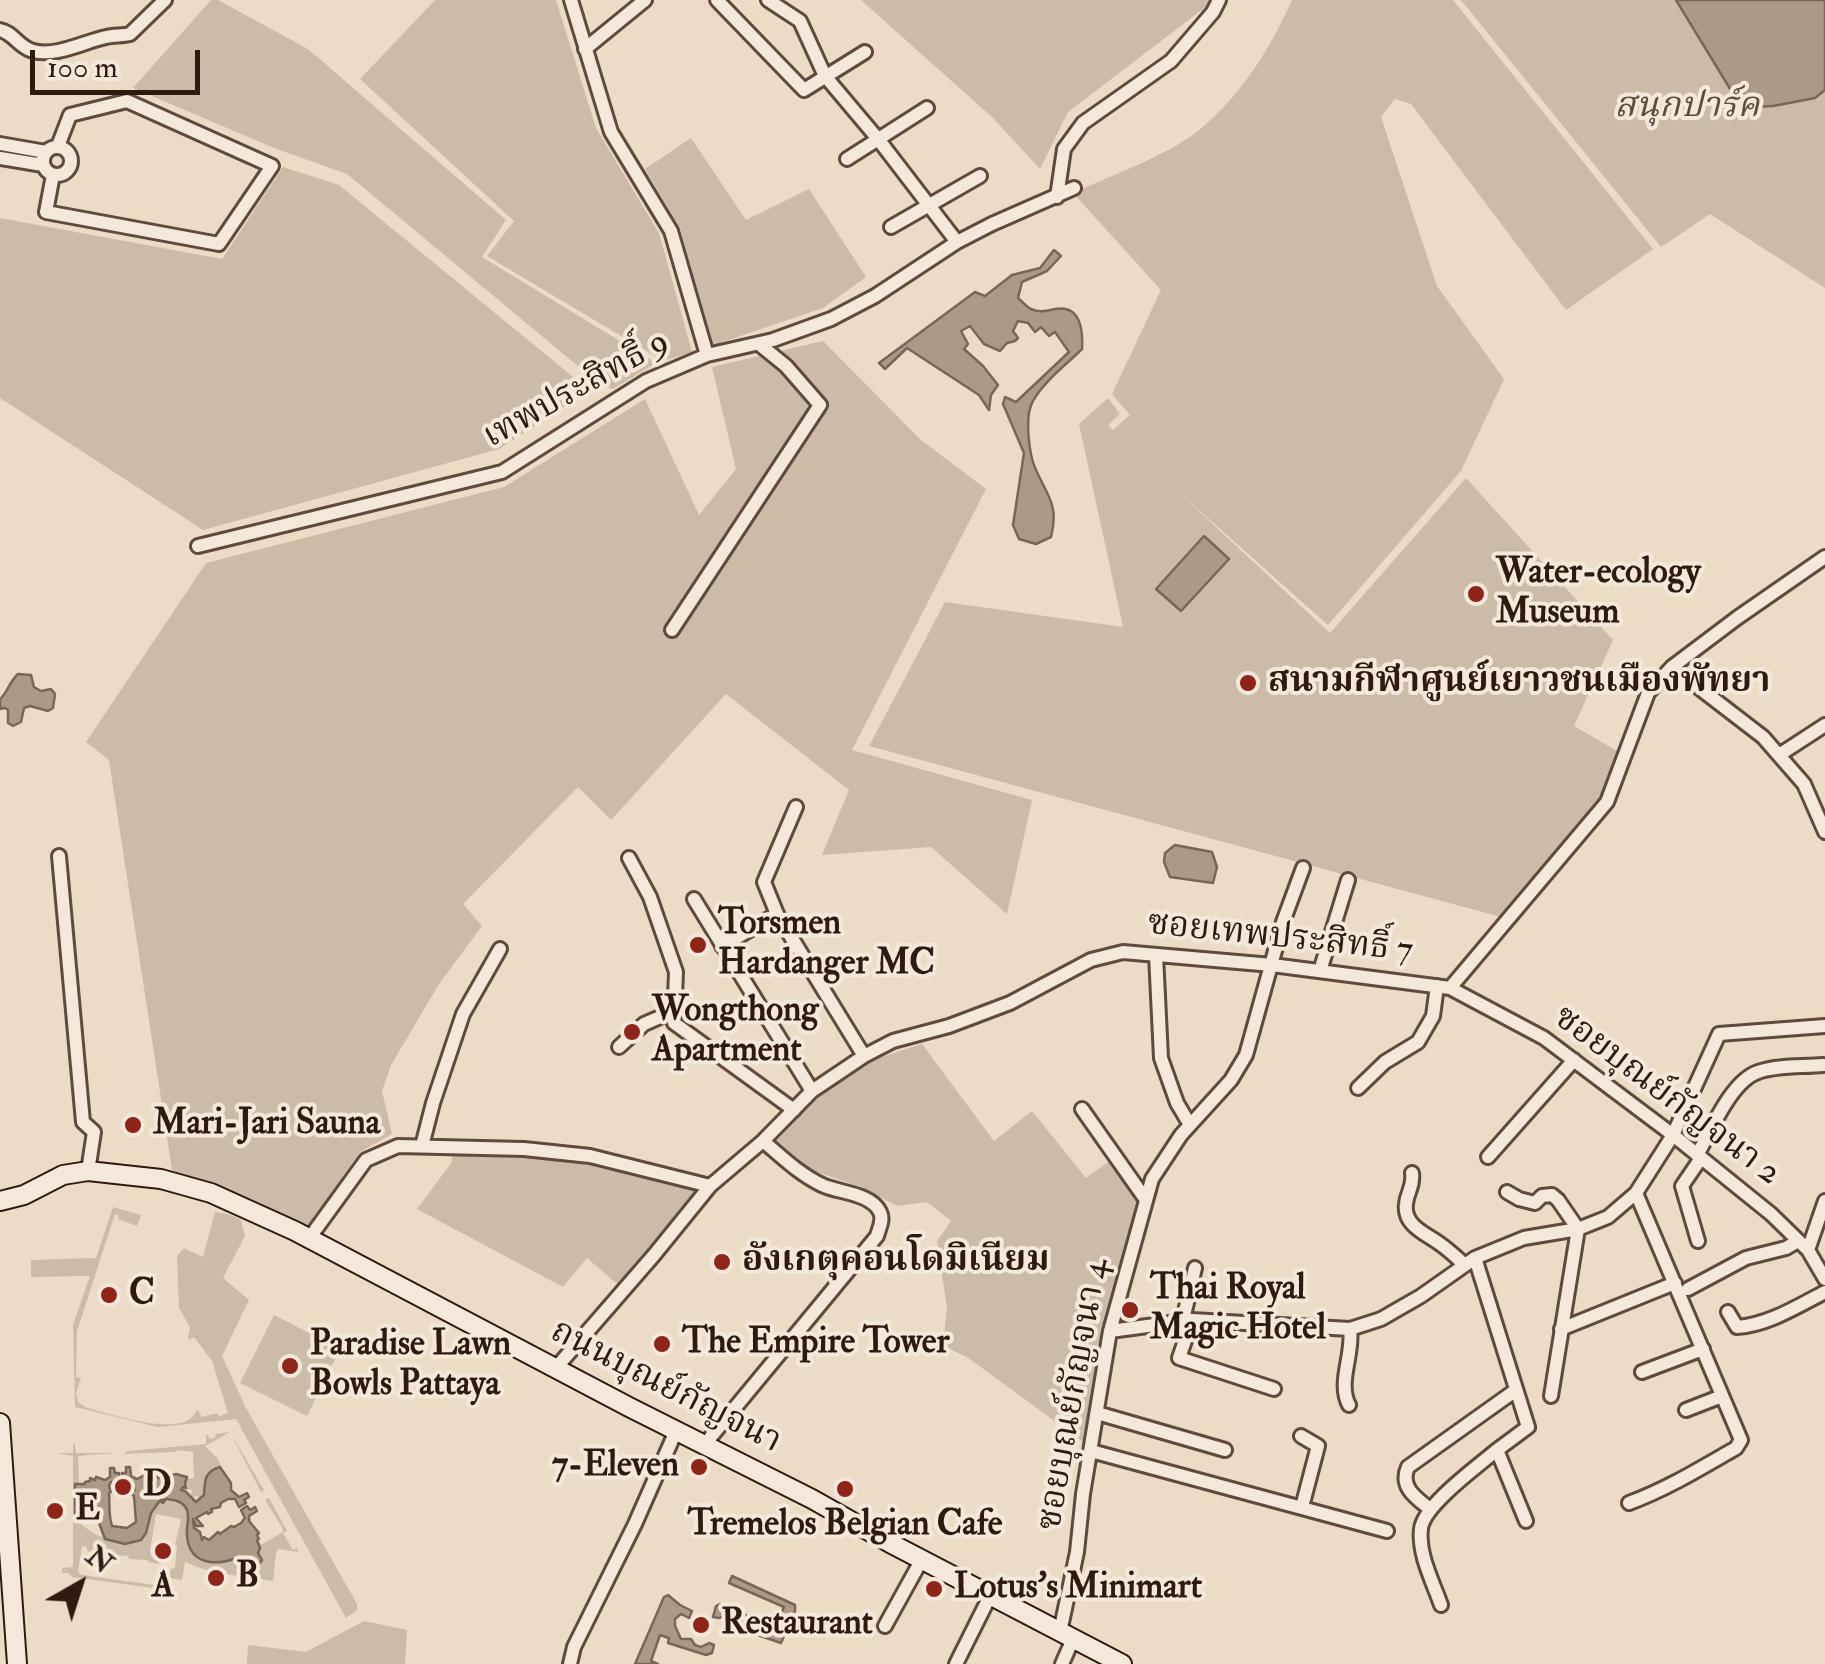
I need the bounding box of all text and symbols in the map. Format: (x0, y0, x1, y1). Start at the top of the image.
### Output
scale bar (35, 30, 205, 92)
text: 100 m (47, 49, 118, 86)
park label: สนุกปาร์ค (1615, 87, 1759, 129)
street label: เทพประสิทธิ์ 9 (477, 323, 677, 459)
place label: Water-ecology Museum (1496, 553, 1701, 635)
marker: Water-ecology Museum (1465, 583, 1487, 605)
place label: สนามกีฬาศูนย์เยาวชนเมืองพัทยา (1268, 662, 1770, 704)
marker: สนามกีฬาศูนย์เยาวชนเมืองพัทยา (1237, 672, 1259, 694)
place label: Torsmen Hardanger MC (718, 904, 935, 986)
street label: ซอยเทพประสิทธิ์ 7 (1145, 904, 1415, 974)
marker: Torsmen Hardanger MC (687, 934, 709, 956)
place label: Wongthong Apartment (652, 991, 818, 1073)
street label: ซอยบุณย์กัญจนา 2 (1544, 998, 1788, 1196)
marker: Wongthong Apartment (621, 1021, 643, 1043)
place label: Mari-Jari Sauna (153, 1104, 380, 1146)
marker: Mari-Jari Sauna (122, 1114, 144, 1136)
place label: อังเกตุคอนโดมิเนียม (742, 1241, 1049, 1283)
marker: อังเกตุคอนโดมิเนียม (711, 1251, 733, 1273)
street label: ซอยบุณย์กัญจนา 4 (1030, 1256, 1120, 1534)
place label: Thai Royal Magic Hotel (1150, 1269, 1326, 1351)
place label: C (129, 1274, 155, 1316)
marker: C (98, 1284, 120, 1306)
marker: Thai Royal Magic Hotel (1119, 1299, 1141, 1321)
street label: ถนนบุณย์กัญจนา (543, 1312, 787, 1464)
place label: The Empire Tower (682, 1323, 950, 1365)
place label: Paradise Lawn Bowls Pattaya (310, 1325, 511, 1407)
marker: The Empire Tower (651, 1333, 673, 1355)
marker: Paradise Lawn Bowls Pattaya (279, 1355, 301, 1377)
place label: 7-Eleven (552, 1446, 679, 1488)
marker: 7-Eleven (688, 1456, 710, 1478)
place label: D (143, 1466, 172, 1508)
marker: D (112, 1476, 134, 1498)
marker: Tremelos Belgian Cafe (834, 1478, 856, 1500)
place label: E (75, 1490, 100, 1532)
marker: E (44, 1500, 66, 1522)
place label: Tremelos Belgian Cafe (688, 1505, 1002, 1547)
north arrow (30, 1534, 130, 1634)
text: N (78, 1539, 120, 1582)
marker: A (152, 1540, 174, 1562)
place label: B (236, 1557, 259, 1599)
place label: A (152, 1567, 174, 1609)
marker: B (205, 1567, 227, 1589)
place label: Lotus's Minimart (954, 1568, 1202, 1610)
marker: Lotus's Minimart (923, 1578, 945, 1600)
place label: Restaurant (721, 1604, 873, 1646)
marker: Restaurant (690, 1614, 712, 1636)

